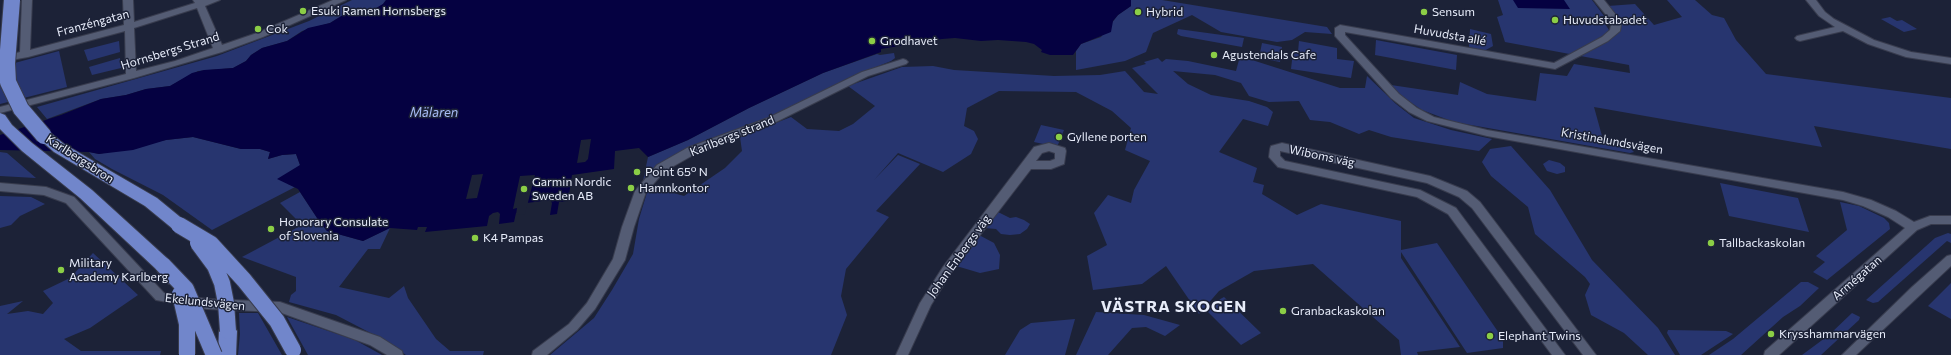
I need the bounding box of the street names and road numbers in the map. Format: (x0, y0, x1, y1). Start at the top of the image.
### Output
street label: Franzéngatan (55, 6, 131, 40)
street label: Huvudsta allé (1413, 22, 1487, 48)
street label: Hornsbergs Strand (119, 29, 221, 73)
street label: Karlbergs strand (688, 113, 776, 159)
street label: Kristinelundsvägen (1560, 125, 1664, 157)
street label: Karlbergsbron (43, 132, 117, 186)
street label: Wiboms väg (1288, 142, 1356, 170)
street label: Johan Enbergs väg (924, 212, 994, 300)
street label: Armégatan (1829, 253, 1885, 303)
street label: Ekelundsvägen (164, 291, 246, 313)

